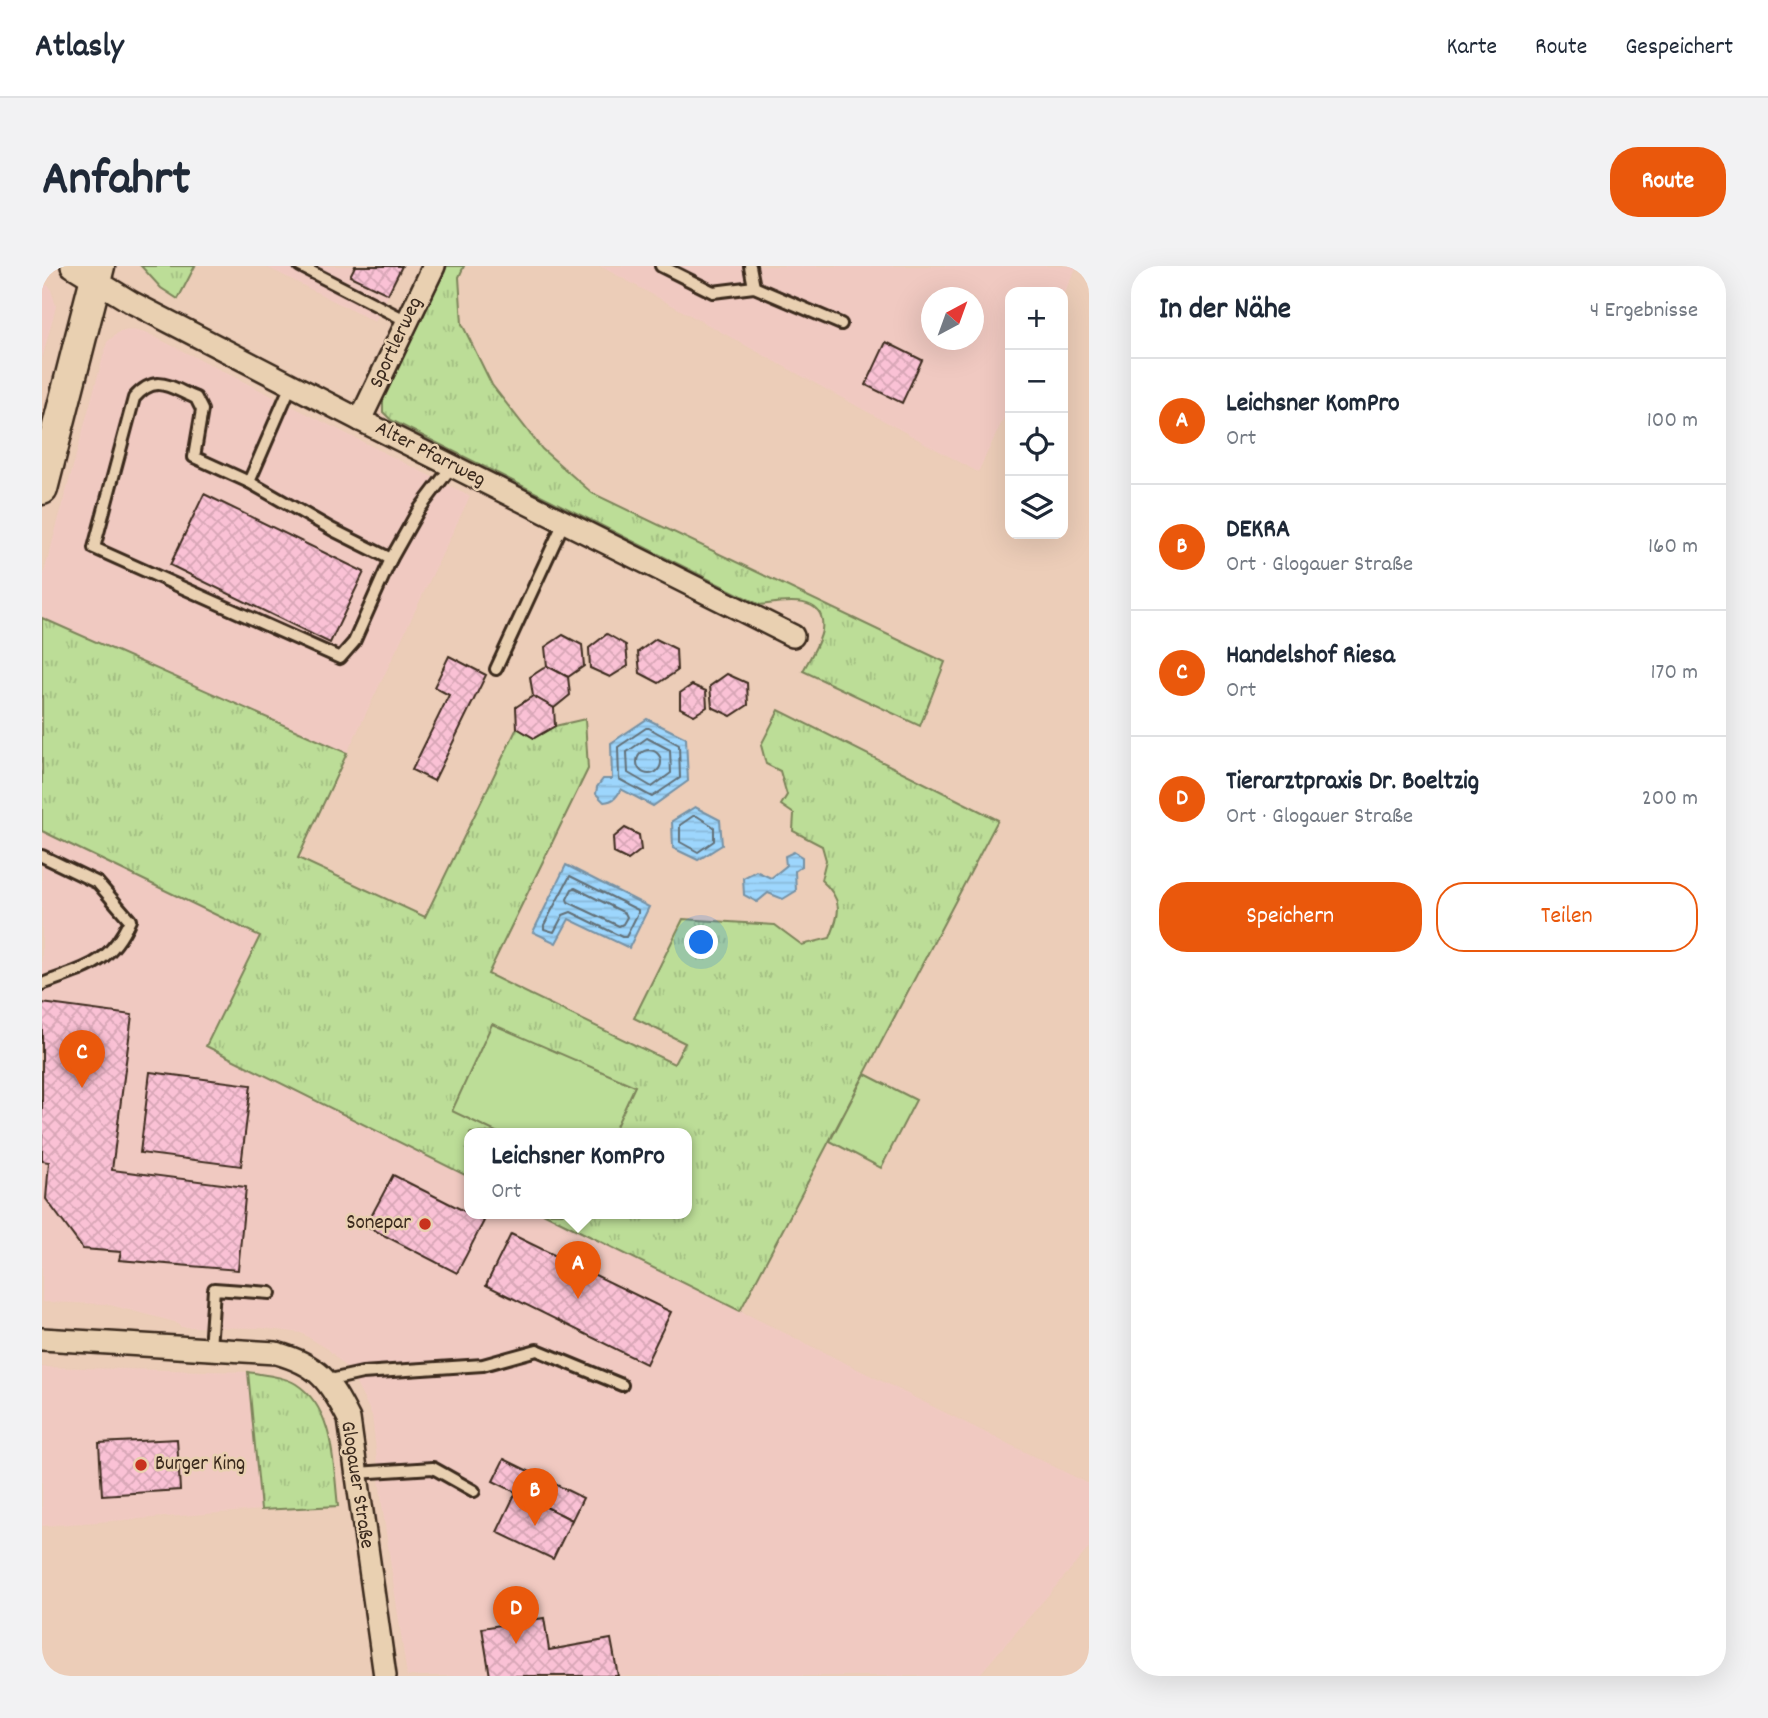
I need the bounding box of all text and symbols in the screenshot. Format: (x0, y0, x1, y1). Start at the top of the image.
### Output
text: Atlasly (35, 25, 124, 72)
text: Karte (1446, 31, 1497, 65)
text: Route (1535, 31, 1587, 65)
text: Gespeichert (1625, 31, 1733, 65)
text: Anfahrt (42, 147, 190, 217)
button: Route (1610, 147, 1726, 217)
north arrow (921, 287, 984, 350)
map controls (1005, 287, 1068, 539)
button: + (1005, 287, 1068, 350)
text: In der Nähe (1159, 290, 1291, 333)
street label: Sportlerweg (363, 292, 431, 394)
text: 4 Ergebnisse (1590, 295, 1698, 328)
button: − (1005, 350, 1068, 413)
text: Leichsner KomPro (1226, 386, 1400, 423)
text: A (1176, 405, 1188, 438)
text: 100 m (1647, 405, 1698, 438)
button: locate (1005, 413, 1068, 476)
street label: Alter Pfarrweg (370, 414, 490, 496)
text: Ort (1226, 423, 1256, 456)
button: layers (1005, 476, 1068, 539)
text: DEKRA (1226, 512, 1290, 549)
text: B (1177, 531, 1187, 564)
text: 160 m (1648, 531, 1698, 564)
text: Ort · Glogauer Straße (1226, 549, 1413, 582)
text: Handelshof Riesa (1226, 638, 1395, 675)
text: C (1176, 657, 1188, 690)
text: 170 m (1651, 657, 1698, 690)
text: Ort (1226, 675, 1256, 708)
text: Tierarztpraxis Dr. Boeltzig (1226, 764, 1479, 801)
text: D (1176, 783, 1188, 816)
text: 200 m (1642, 783, 1698, 816)
text: Ort · Glogauer Straße (1226, 801, 1413, 834)
button: Speichern (1159, 882, 1422, 952)
button: Teilen (1436, 882, 1698, 952)
your location (684, 925, 718, 959)
pin: C (59, 1030, 105, 1088)
popup (464, 1128, 692, 1219)
text: Leichsner KomPro (491, 1139, 665, 1176)
text: Ort (491, 1176, 521, 1209)
place label: Sonepar (346, 1209, 411, 1239)
marker: Sonepar (417, 1216, 433, 1232)
pin: A (555, 1241, 601, 1299)
street label: Glogauer Straße (331, 1419, 381, 1551)
place label: Burger King (155, 1450, 245, 1480)
marker: Burger King (133, 1457, 149, 1473)
pin: B (512, 1468, 558, 1526)
pin: D (493, 1586, 539, 1644)

